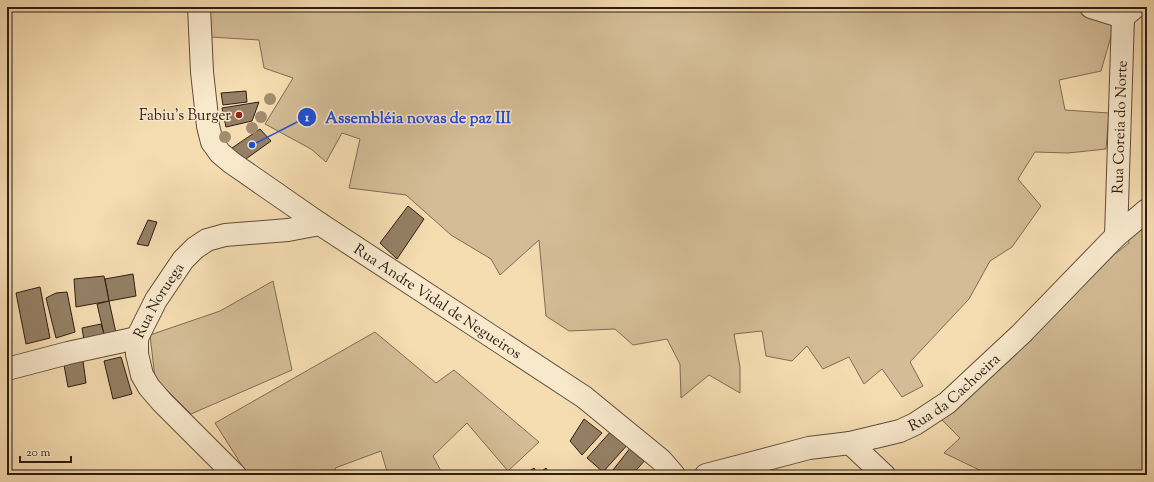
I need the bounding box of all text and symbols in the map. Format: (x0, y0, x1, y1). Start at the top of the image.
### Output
street label: Rua Coreia do Norte (1108, 60, 1134, 194)
callout: Assembléia novas de paz III (297, 103, 519, 131)
place label: Fabiu's Burger (139, 106, 231, 127)
text: Assembléia novas de paz III (325, 108, 512, 131)
text: 1 (304, 109, 310, 127)
marker: Fabiu's Burger (234, 110, 244, 120)
street label: Rua Andre Vidal de Negueiros (349, 240, 525, 365)
street label: Rua Noruega (129, 259, 190, 342)
street label: Rua da Cachoeira (905, 349, 1006, 438)
scale bar (20, 438, 71, 464)
text: 20 m (26, 444, 51, 462)

